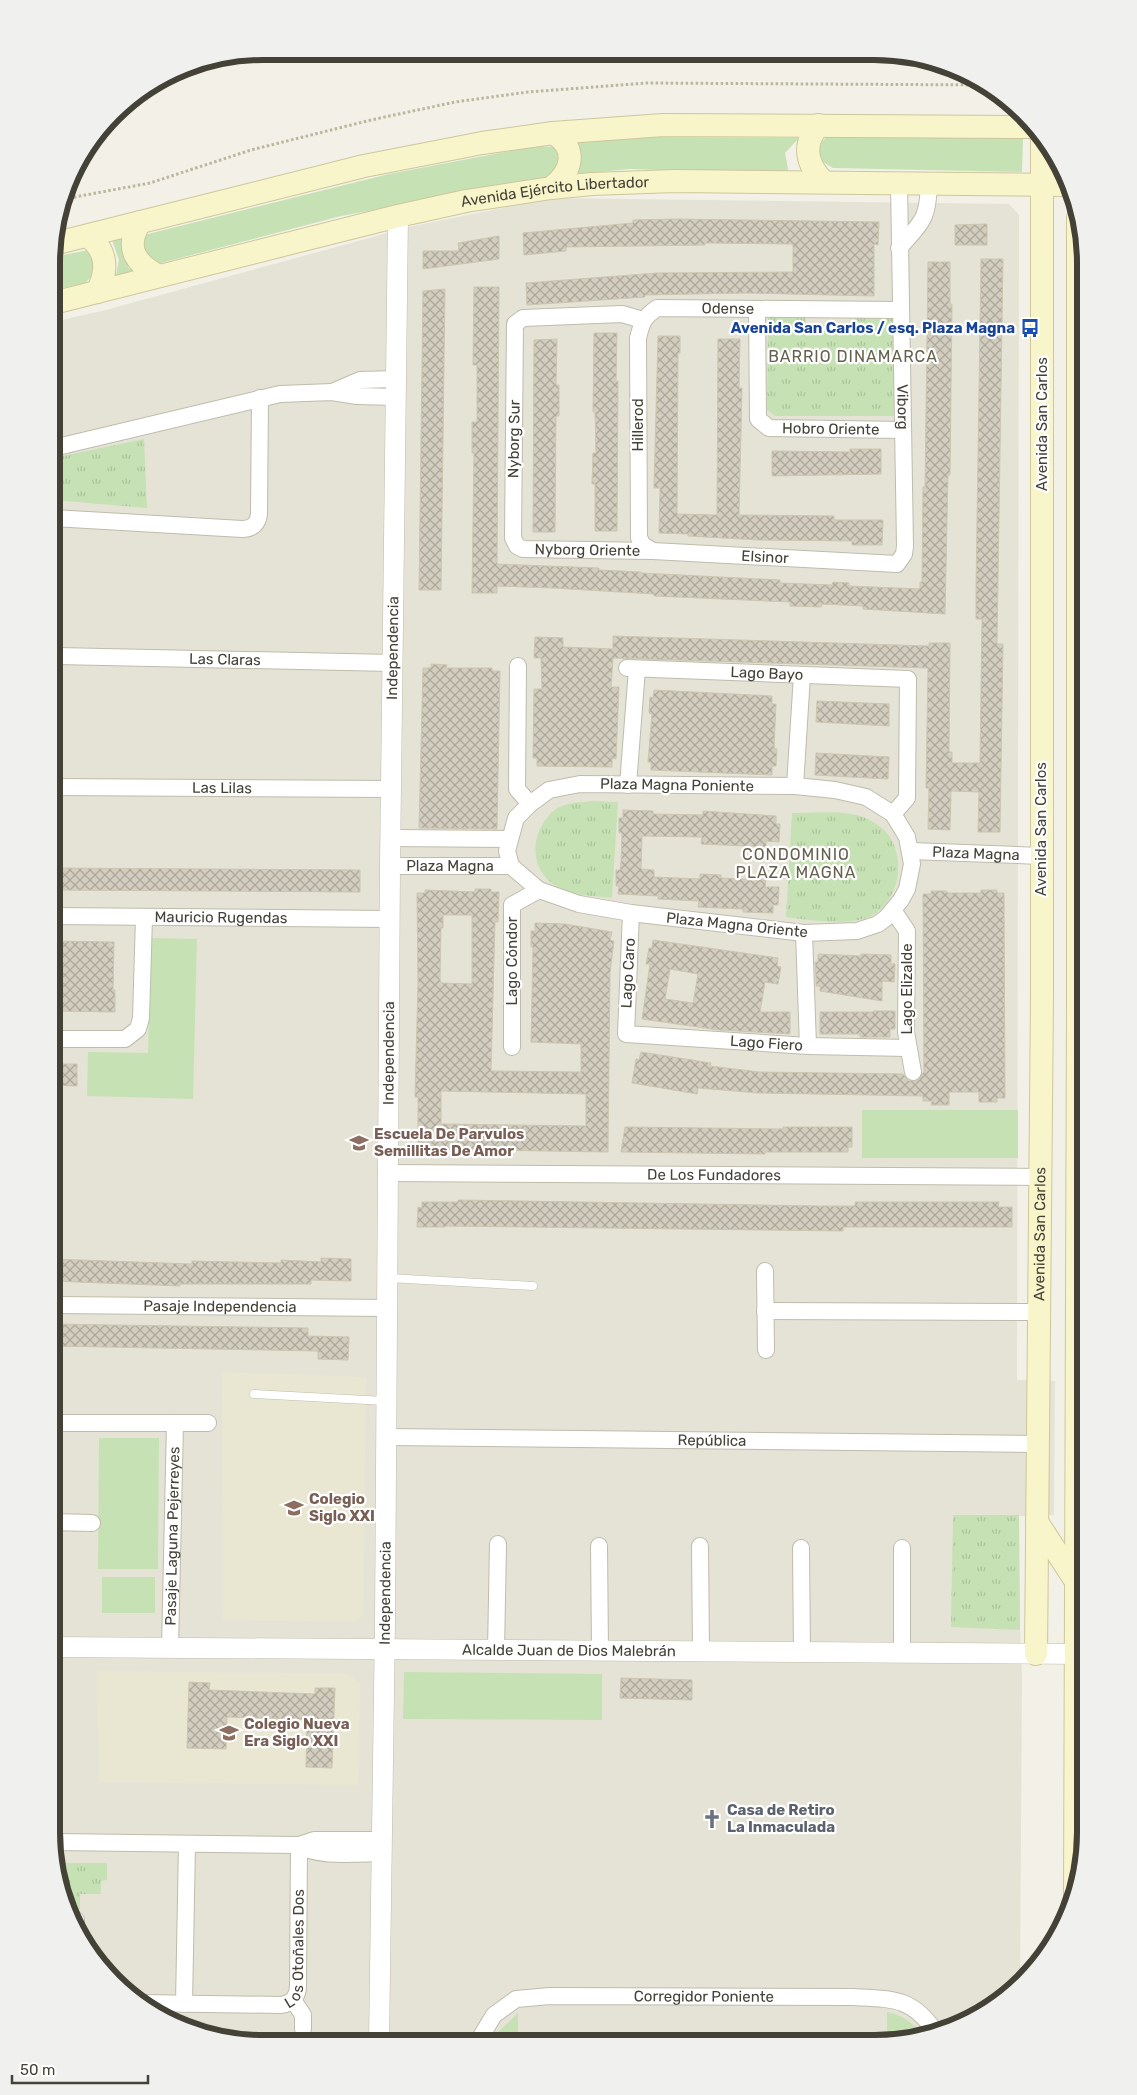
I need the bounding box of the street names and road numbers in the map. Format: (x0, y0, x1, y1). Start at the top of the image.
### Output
street label: Avenida Ejército Libertador (459, 173, 650, 211)
street label: Odense (701, 299, 754, 318)
street label: Avenida San Carlos (1033, 357, 1051, 491)
street label: Viborg (893, 384, 912, 430)
street label: Hillerod (629, 398, 647, 452)
street label: Nyborg Sur (504, 399, 524, 478)
street label: Hobro Oriente (782, 419, 880, 439)
street label: Nyborg Oriente (534, 540, 640, 560)
street label: Elsinor (741, 547, 789, 567)
street label: Independencia (383, 596, 402, 700)
street label: Las Claras (189, 650, 261, 669)
street label: Lago Bayo (730, 663, 804, 684)
street label: Avenida San Carlos (1032, 762, 1050, 896)
street label: Plaza Magna Poniente (600, 775, 754, 795)
street label: Las Lilas (192, 779, 252, 797)
street label: Plaza Magna (932, 843, 1020, 864)
street label: Plaza Magna (406, 857, 494, 875)
street label: Mauricio Rugendas (154, 908, 288, 927)
street label: Plaza Magna Oriente (665, 909, 809, 941)
street label: Lago Cóndor (503, 916, 521, 1005)
street label: Lago Caro (617, 937, 639, 1009)
street label: Lago Elizalde (898, 943, 916, 1035)
street label: Independencia (379, 1001, 398, 1105)
street label: Lago Fiero (730, 1032, 804, 1055)
street label: De Los Fundadores (647, 1166, 781, 1184)
street label: Avenida San Carlos (1030, 1167, 1049, 1301)
street label: Pasaje Independencia (143, 1297, 297, 1316)
street label: República (677, 1431, 747, 1450)
street label: Pasaje Laguna Pejerreyes (162, 1446, 183, 1626)
street label: Independencia (376, 1541, 395, 1645)
street label: Alcalde Juan de Dios Malebrán (462, 1641, 676, 1660)
street label: Los Otoñales Dos (281, 1889, 308, 2012)
street label: Corregidor Poniente (634, 1987, 774, 2006)

